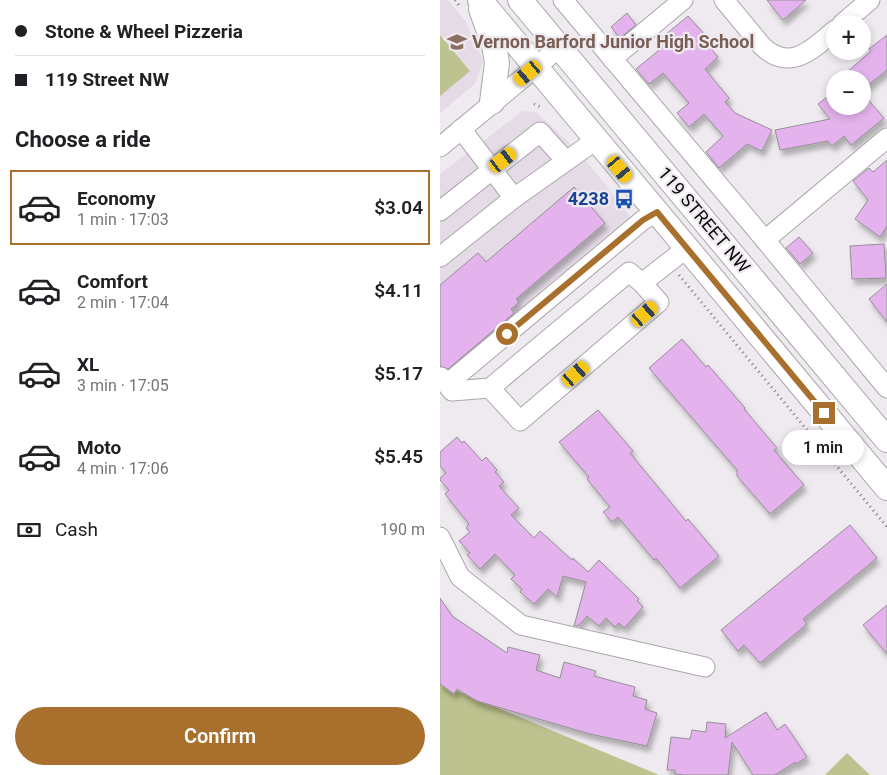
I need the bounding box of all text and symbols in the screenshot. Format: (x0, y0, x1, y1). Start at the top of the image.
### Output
map controls (826, 15, 871, 115)
button: + (826, 15, 871, 60)
text: Stone & Wheel Pizzeria (45, 20, 243, 43)
school or university icon: Vernon Barford Junior High School (446, 31, 468, 53)
place label: Vernon Barford Junior High School (472, 31, 754, 52)
car (511, 58, 544, 88)
text: 119 Street NW (45, 68, 169, 91)
button: − (826, 70, 871, 115)
text: Choose a ride (15, 127, 151, 152)
car (486, 145, 519, 175)
car (604, 153, 635, 185)
street label: 119 STREET NW (654, 163, 755, 277)
icon: car (17, 185, 62, 230)
text: Economy (77, 187, 156, 210)
place label: 4238 (568, 188, 609, 209)
bus stop icon: 4238 (613, 188, 635, 210)
text: $3.04 (374, 196, 423, 219)
text: 1 min · 17:03 (77, 210, 169, 229)
icon: car (17, 268, 62, 313)
text: Comfort (77, 270, 148, 293)
text: $4.11 (374, 279, 423, 302)
text: 2 min · 17:04 (77, 293, 169, 312)
car (628, 298, 661, 330)
route start (496, 323, 518, 345)
icon: car (17, 351, 62, 396)
text: XL (77, 353, 99, 376)
car (559, 358, 592, 390)
text: $5.17 (374, 362, 423, 385)
text: 3 min · 17:05 (77, 376, 169, 395)
route end (813, 402, 835, 424)
callout: 1 min (783, 430, 865, 466)
icon: car (17, 434, 62, 479)
text: Moto (77, 436, 121, 459)
text: 1 min (803, 438, 843, 457)
text: $5.45 (374, 445, 423, 468)
text: 4 min · 17:06 (77, 459, 169, 478)
icon: cash (15, 516, 43, 544)
text: Cash (55, 518, 98, 541)
text: 190 m (380, 520, 425, 539)
button: Confirm (15, 707, 425, 765)

